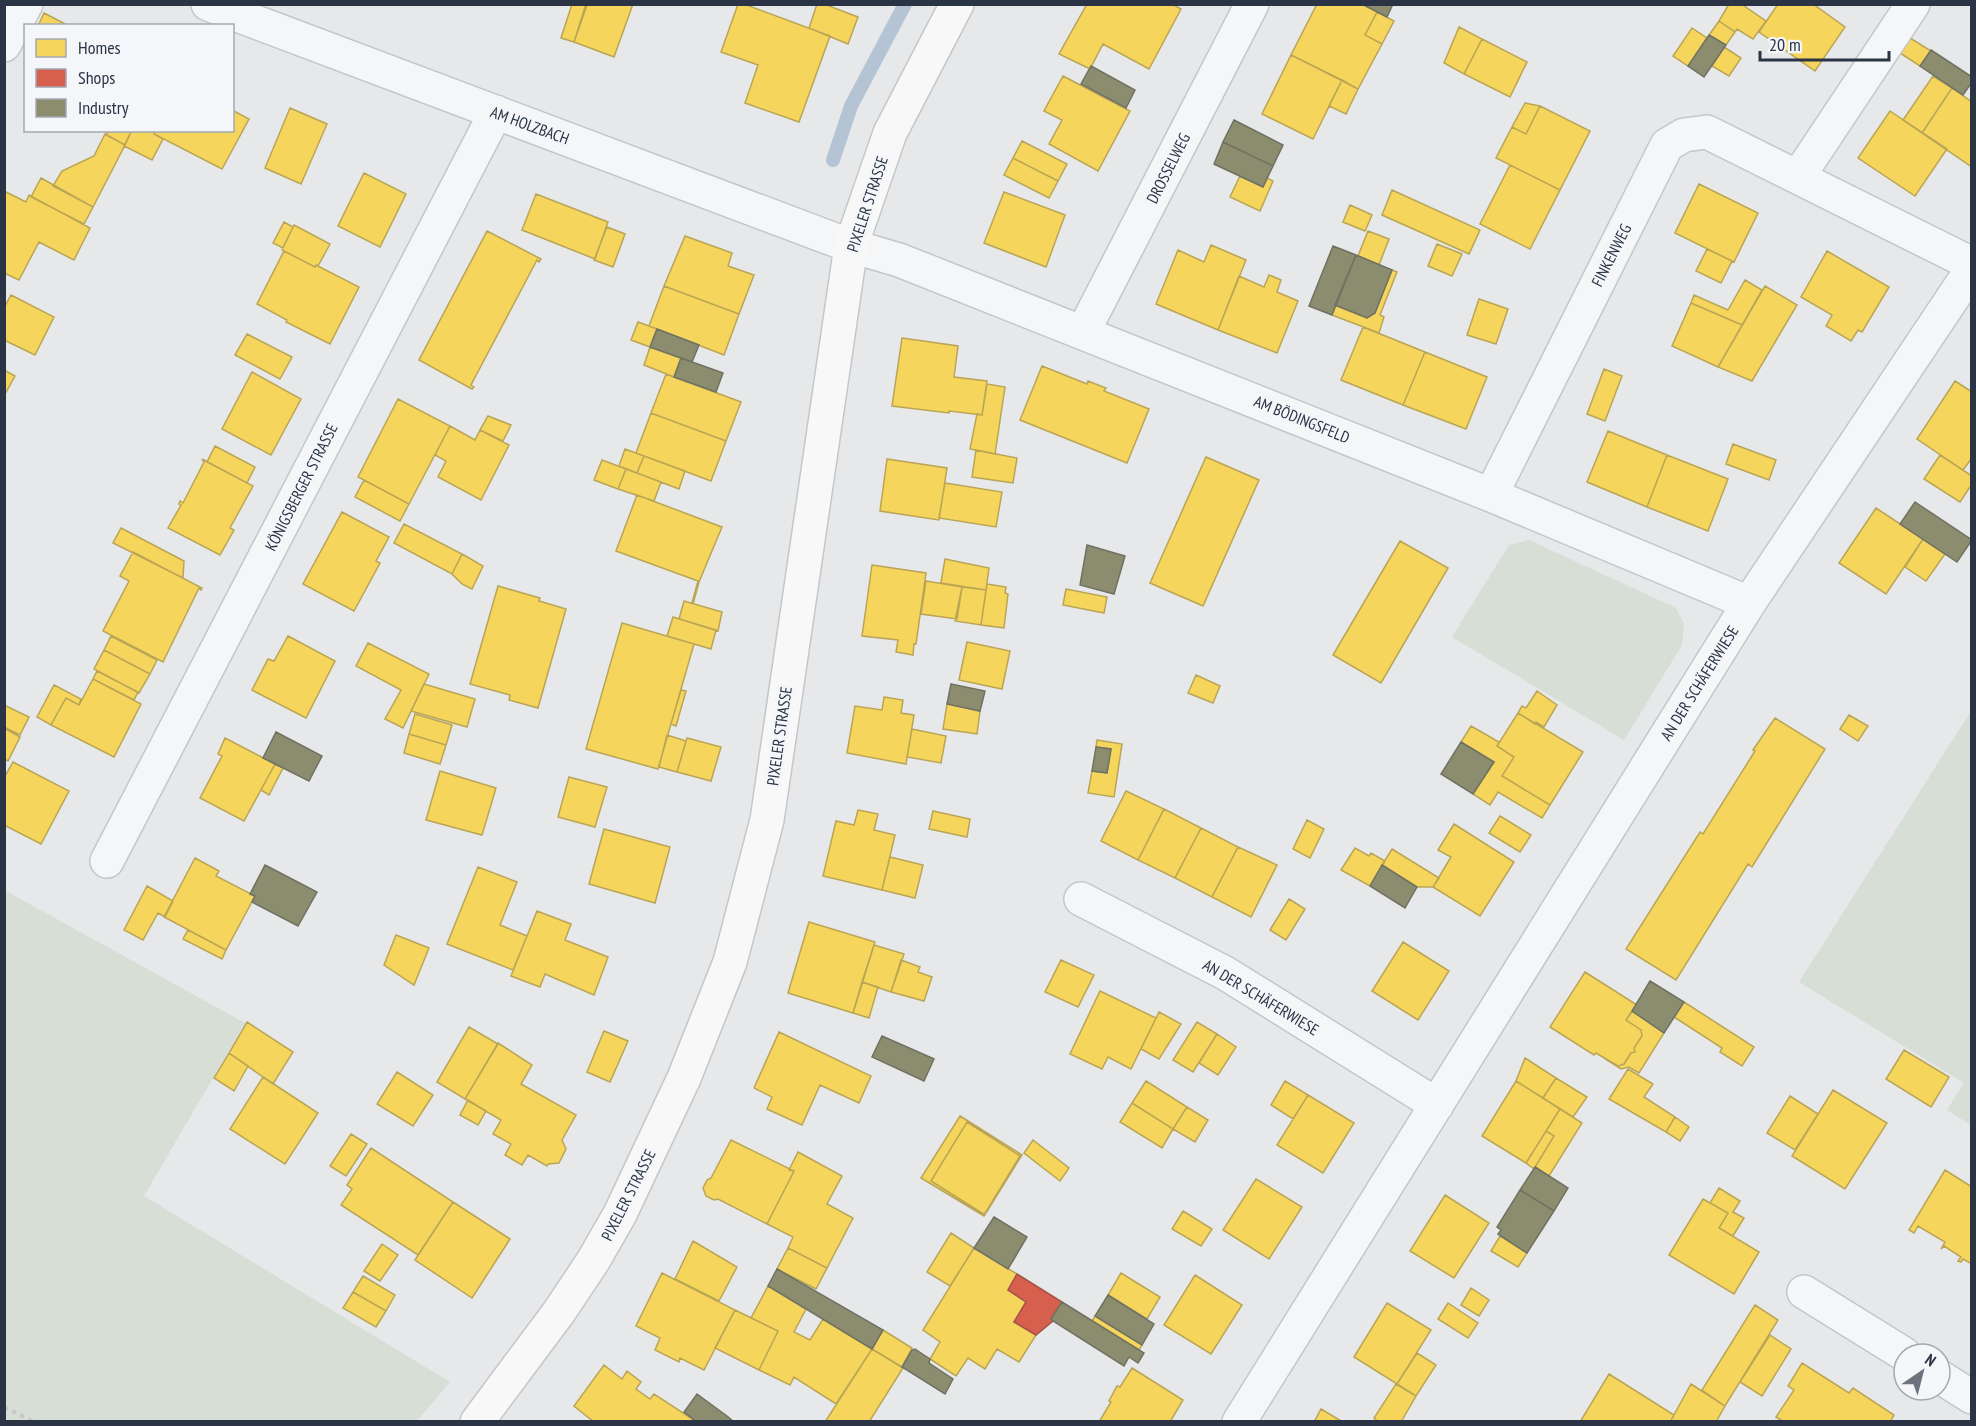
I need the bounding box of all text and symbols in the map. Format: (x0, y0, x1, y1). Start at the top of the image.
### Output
legend (24, 24, 234, 132)
scale bar (1760, 24, 1889, 62)
text: 20 m (1769, 33, 1801, 56)
text: Homes (78, 36, 121, 59)
text: Shops (78, 66, 115, 89)
text: Industry (78, 96, 129, 119)
street label: AM HOLZBACH (488, 102, 572, 148)
street label: DROSSELWEG (1142, 129, 1194, 206)
street label: PIXELER STRASSE (842, 153, 892, 255)
street label: FINKENWEG (1587, 220, 1635, 290)
street label: AM BÖDINGSFELD (1251, 391, 1353, 447)
street label: KÖNIGSBERGER STRASSE (260, 420, 342, 554)
street label: AN DER SCHÄFERWIESE (1656, 622, 1743, 744)
street label: PIXELER STRASSE (762, 685, 796, 787)
street label: AN DER SCHÄFERWIESE (1199, 954, 1323, 1040)
street label: PIXELER STRASSE (596, 1146, 660, 1244)
north arrow (1892, 1342, 1952, 1402)
text: N (1921, 1349, 1940, 1370)

